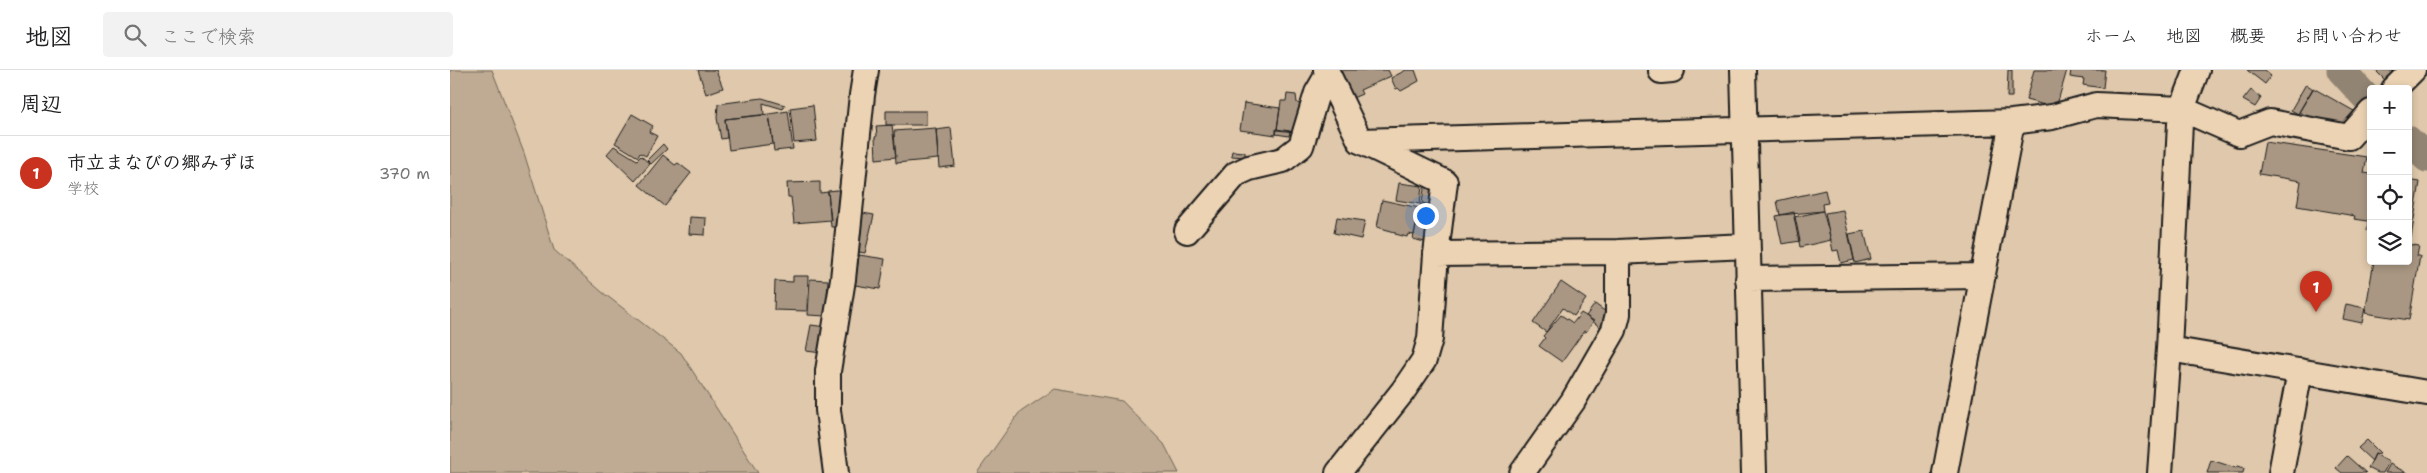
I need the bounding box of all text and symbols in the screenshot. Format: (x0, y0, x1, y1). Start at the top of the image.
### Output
search box (103, 12, 453, 57)
text: 地図 (25, 21, 73, 53)
icon: search (121, 21, 149, 49)
text: ここで検索 (161, 24, 256, 49)
text: ホーム (2085, 24, 2138, 48)
text: 地図 (2166, 24, 2202, 48)
text: 概要 (2230, 24, 2266, 48)
text: お問い合わせ (2294, 24, 2402, 48)
map controls (2367, 85, 2412, 265)
button: + (2367, 85, 2412, 130)
text: 周辺 (20, 90, 62, 118)
button: − (2367, 130, 2412, 175)
text: 市立まなびの郷みずほ (67, 150, 257, 175)
text: 1 (32, 163, 40, 184)
text: 370 m (379, 163, 430, 184)
button: locate (2367, 175, 2412, 220)
text: 学校 (67, 178, 99, 199)
your location (1413, 203, 1439, 229)
button: layers (2367, 220, 2412, 265)
pin: 1 (2300, 271, 2332, 312)

